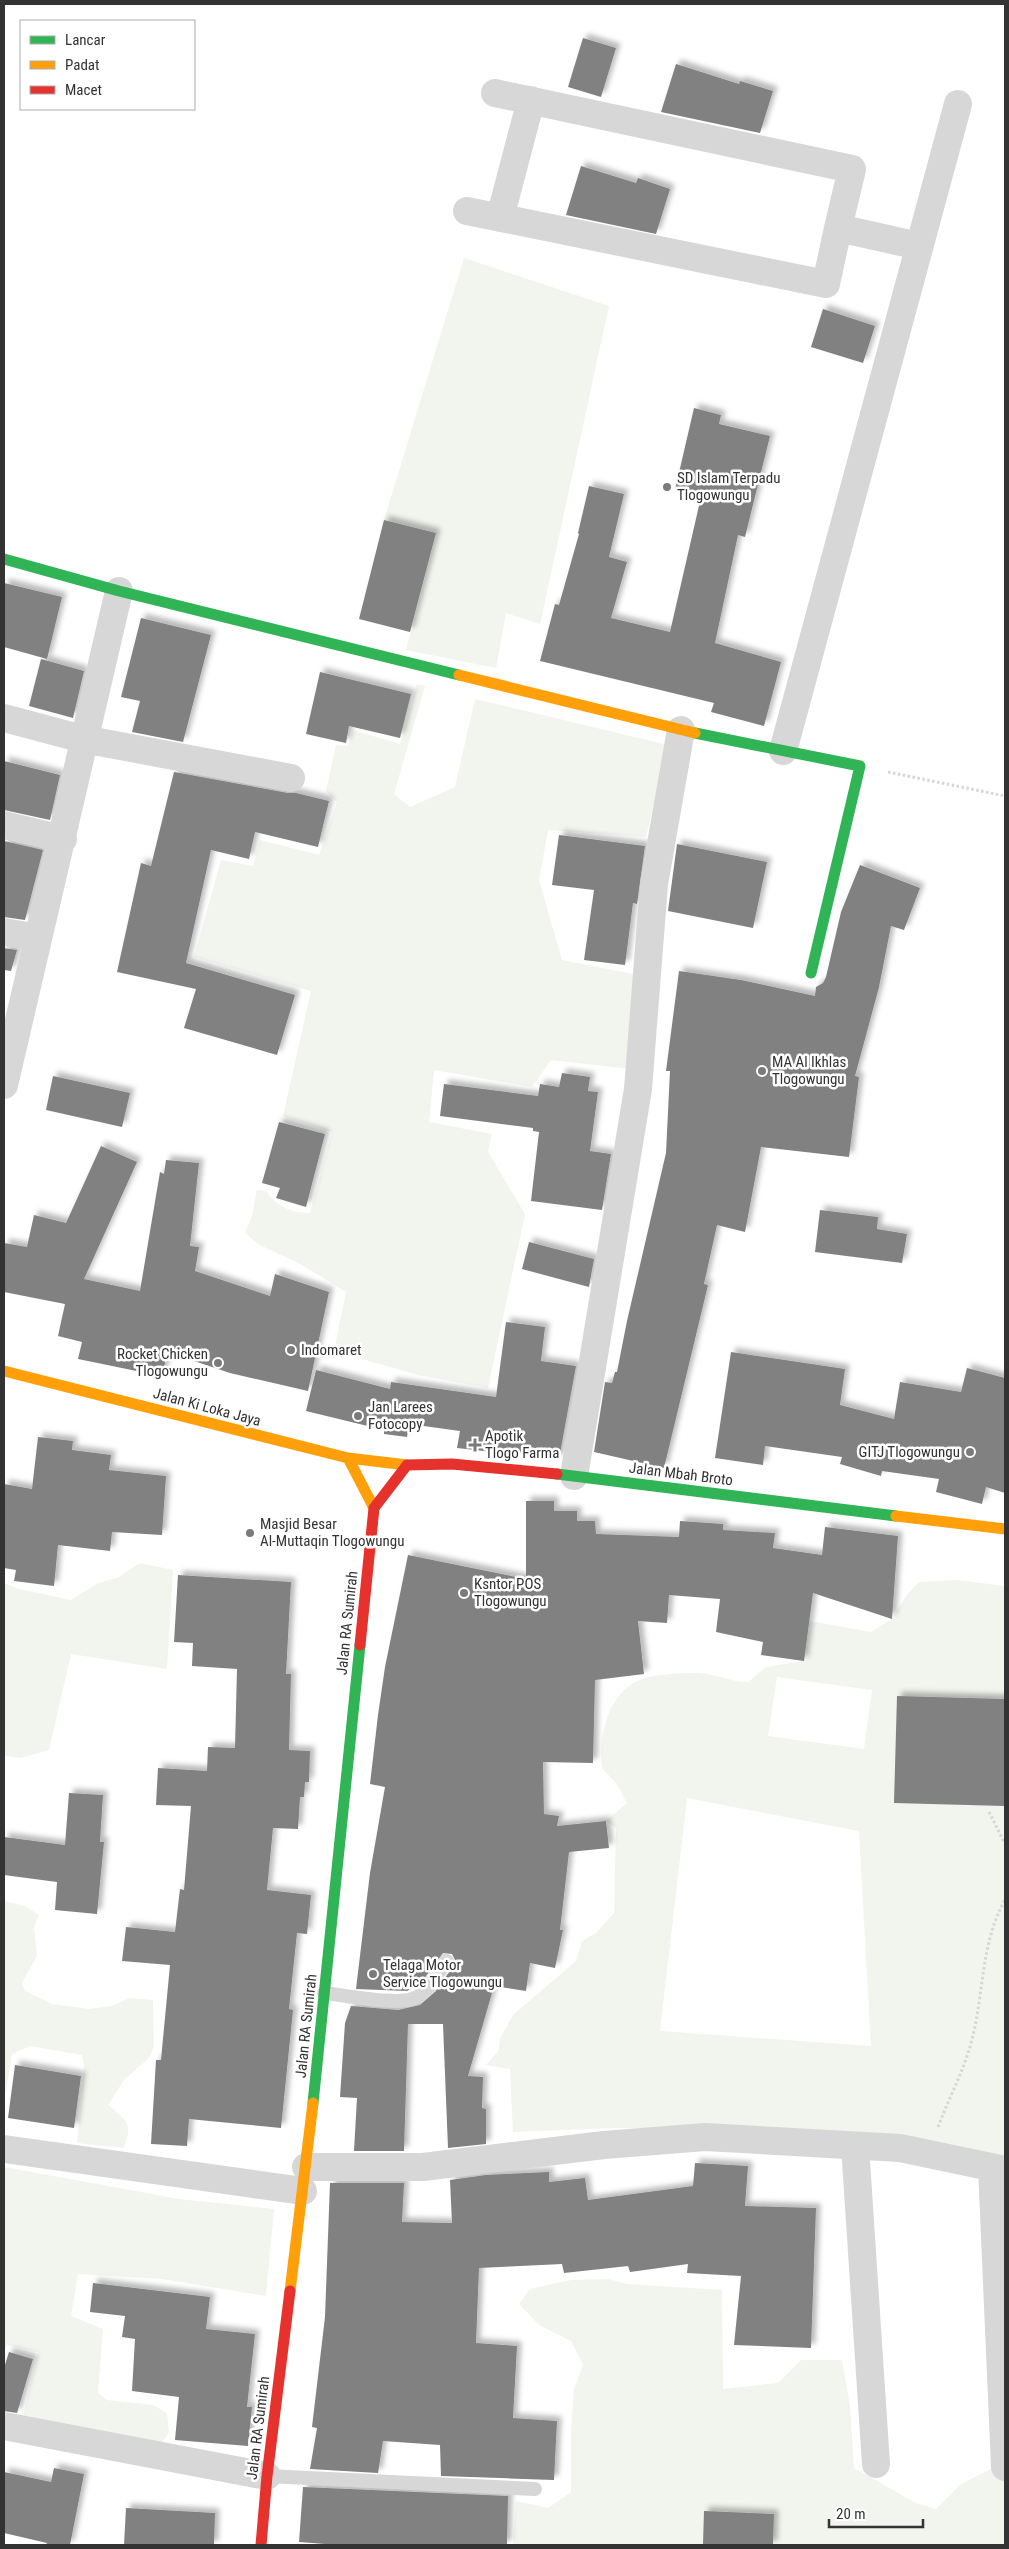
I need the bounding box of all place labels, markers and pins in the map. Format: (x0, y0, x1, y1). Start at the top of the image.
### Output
place label: SD Islam Terpadu Tlogowungu (677, 469, 780, 504)
marker: SD Islam Terpadu Tlogowungu (661, 481, 673, 493)
place label: MA Al Ikhlas Tlogowungu (772, 1053, 846, 1088)
marker: MA Al Ikhlas Tlogowungu (756, 1065, 768, 1077)
place label: Indomaret (301, 1341, 361, 1359)
marker: Indomaret (285, 1344, 297, 1356)
place label: Rocket Chicken Tlogowungu (117, 1345, 208, 1380)
marker: Rocket Chicken Tlogowungu (212, 1357, 224, 1369)
place label: Jan Larees Fotocopy (368, 1398, 433, 1433)
marker: Jan Larees Fotocopy (352, 1410, 364, 1422)
place label: Apotik Tlogo Farma (485, 1427, 559, 1462)
marker: Apotik Tlogo Farma (469, 1439, 481, 1451)
place label: GITJ Tlogowungu (859, 1443, 960, 1461)
marker: GITJ Tlogowungu (964, 1446, 976, 1458)
place label: Masjid Besar Al-Muttaqin Tlogowungu (260, 1515, 404, 1550)
marker: Masjid Besar Al-Muttaqin Tlogowungu (244, 1527, 256, 1539)
place label: Ksntor POS Tlogowungu (474, 1575, 547, 1610)
marker: Ksntor POS Tlogowungu (458, 1587, 470, 1599)
place label: Telaga Motor Service Tlogowungu (383, 1956, 502, 1991)
marker: Telaga Motor Service Tlogowungu (367, 1968, 379, 1980)

